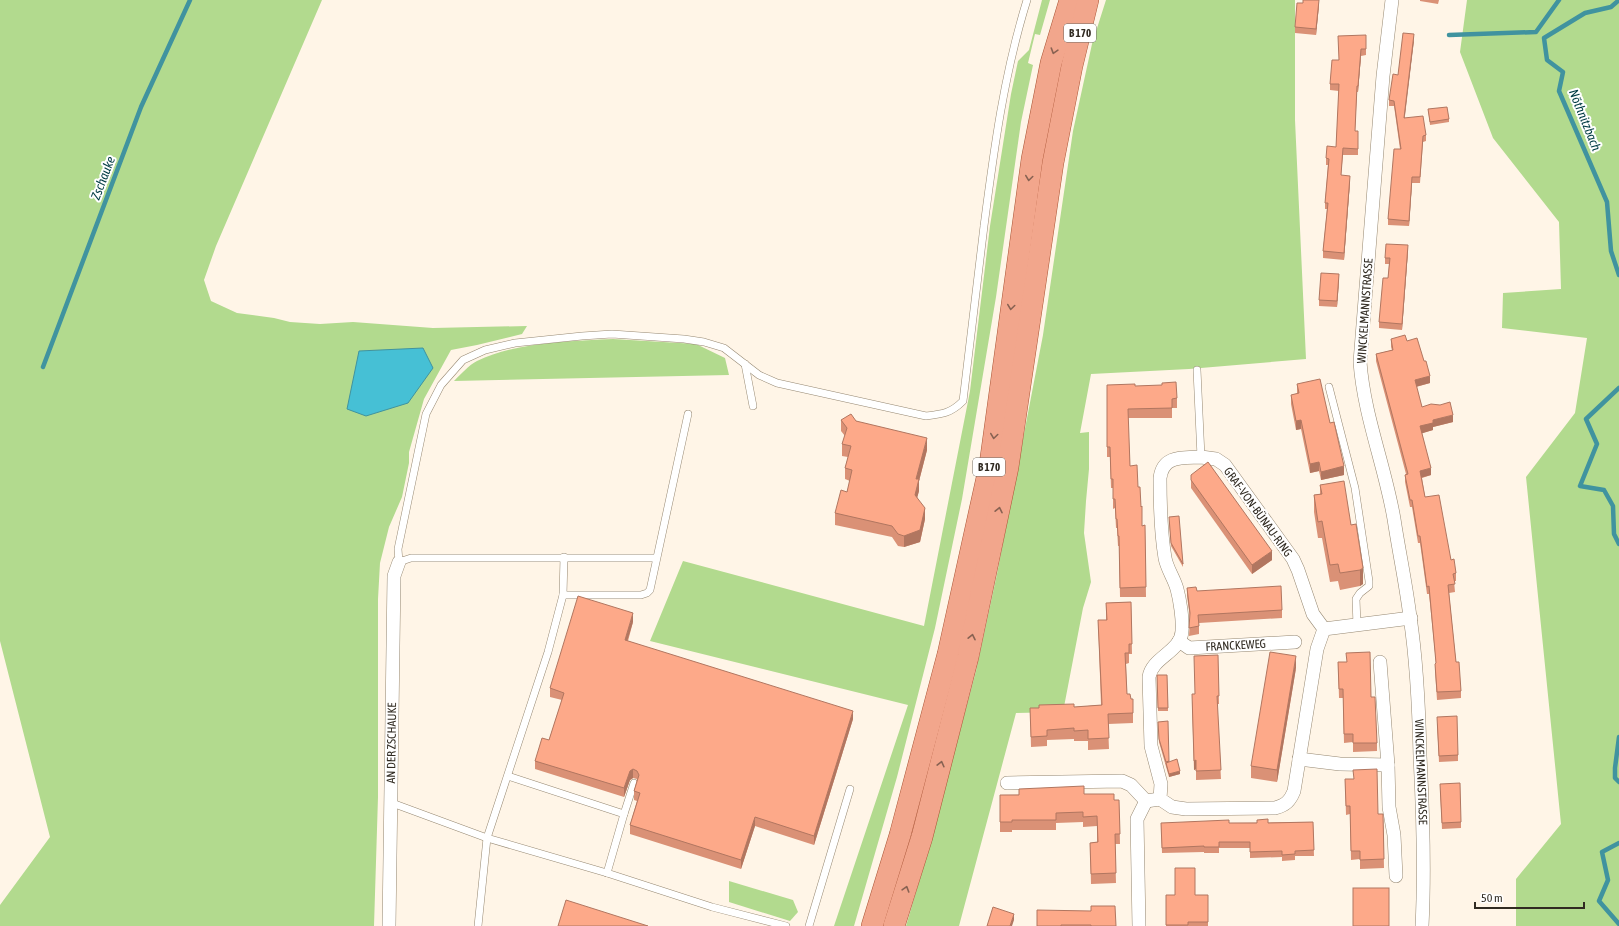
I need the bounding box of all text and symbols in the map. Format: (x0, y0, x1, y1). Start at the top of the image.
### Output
road number: B 170 (1064, 24, 1096, 42)
one-way arrow (1050, 47, 1059, 54)
water label: Nöthnitzbach (1566, 87, 1604, 154)
water label: Zschauke (88, 154, 118, 202)
one-way arrow (1025, 175, 1034, 181)
street label: WINCKELMANNSTRASSE (1354, 258, 1376, 364)
one-way arrow (1007, 304, 1016, 310)
one-way arrow (990, 433, 999, 439)
road number: B 170 (973, 458, 1005, 476)
street label: GRAF-VON-BÜNAU-RING (1221, 465, 1295, 559)
one-way arrow (994, 507, 1002, 513)
one-way arrow (967, 634, 975, 641)
street label: FRANCKEWEG (1205, 637, 1266, 654)
street label: AN DER ZSCHAUKE (384, 702, 399, 784)
street label: WINCKELMANNSTRASSE (1412, 719, 1430, 825)
one-way arrow (936, 760, 944, 767)
scale bar (1475, 884, 1584, 910)
one-way arrow (901, 885, 910, 892)
text: 50 m (1481, 891, 1503, 905)

